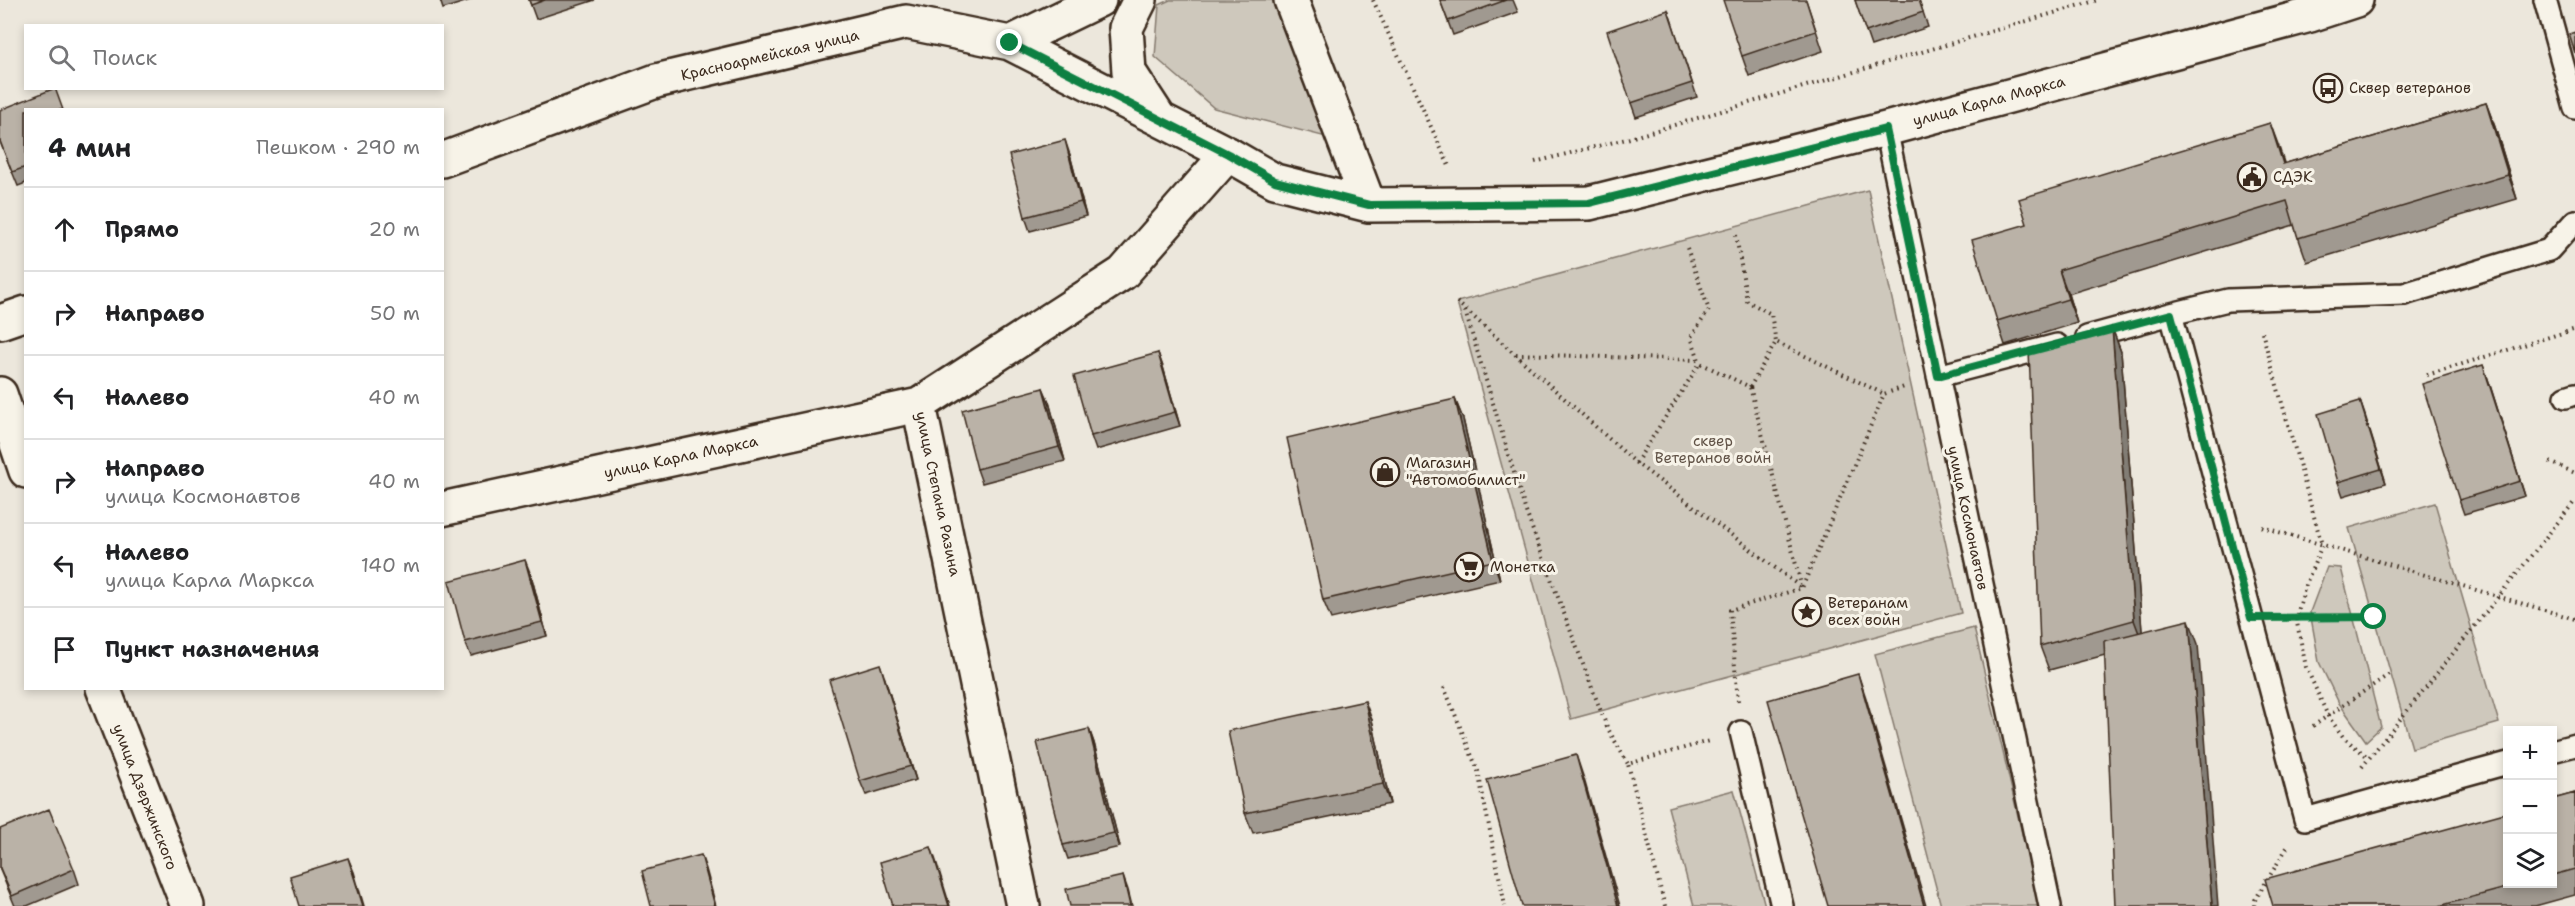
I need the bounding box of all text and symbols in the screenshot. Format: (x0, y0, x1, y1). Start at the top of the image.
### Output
search box (24, 24, 444, 90)
street label: Красноармейская улица (679, 25, 862, 85)
route end (996, 29, 1022, 55)
icon: search (45, 41, 78, 74)
text: Поиск (93, 43, 157, 72)
street label: улица Карла Маркса (1911, 71, 2068, 131)
bus stop icon: Сквер ветеранов (2312, 72, 2344, 104)
place label: Сквер ветеранов (2349, 78, 2471, 98)
text: 4 мин (48, 130, 131, 165)
text: Пешком · 290 m (256, 134, 420, 160)
public building icon: СДЭК (2236, 161, 2268, 193)
place label: СДЭК (2273, 167, 2313, 187)
icon: ahead (48, 213, 81, 246)
text: Прямо (105, 215, 179, 244)
text: 20 m (369, 216, 420, 242)
icon: right (48, 297, 81, 330)
text: Направо (105, 299, 205, 328)
text: 50 m (370, 300, 420, 326)
icon: left (48, 381, 81, 414)
text: Налево (105, 383, 189, 412)
text: 40 m (368, 384, 420, 410)
street label: улица Степана Разина (911, 410, 965, 579)
street label: улица Карла Маркса (602, 431, 760, 483)
park label: сквер Ветеранов войн (1655, 431, 1771, 468)
street label: улица Космонавтов (1943, 444, 1993, 592)
place label: Магазин "Автомобилист" (1406, 453, 1526, 490)
text: Направо (105, 454, 205, 483)
shop icon: Магазин "Автомобилист" (1369, 456, 1401, 488)
icon: right (48, 465, 81, 498)
text: 40 m (368, 468, 420, 494)
text: улица Космонавтов (105, 483, 301, 509)
text: Налево (105, 538, 189, 567)
icon: left (48, 549, 81, 582)
supermarket icon: Монетка (1453, 551, 1485, 583)
text: 140 m (361, 552, 420, 578)
place label: Монетка (1490, 557, 1556, 577)
text: улица Карла Маркса (105, 567, 314, 593)
place label: Ветеранам всех войн (1828, 593, 1908, 630)
place icon: Ветеранам всех войн (1791, 596, 1823, 628)
route start (2360, 603, 2386, 629)
icon: arrive (48, 633, 81, 666)
text: Пункт назначения (105, 635, 319, 664)
street label: улица Дзержинского (108, 721, 182, 873)
map controls (2503, 726, 2557, 888)
button: + (2503, 726, 2557, 780)
button: − (2503, 780, 2557, 834)
button: layers (2503, 834, 2557, 888)

